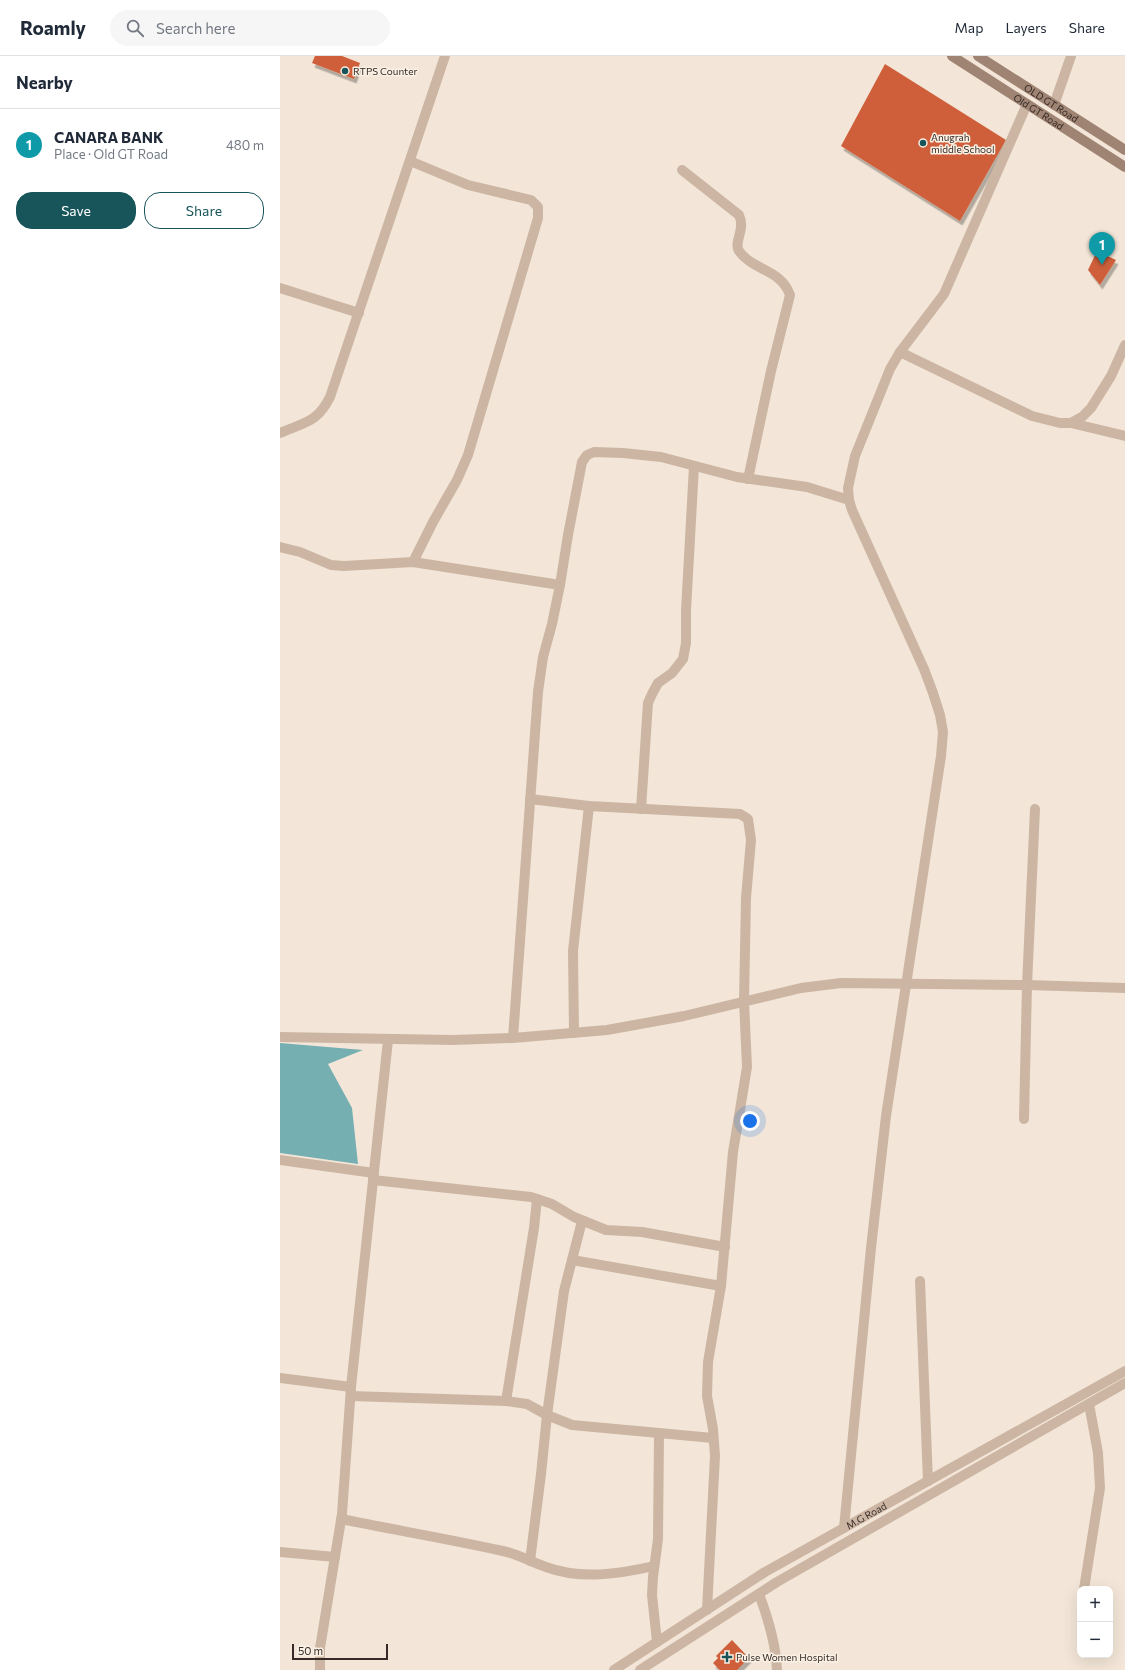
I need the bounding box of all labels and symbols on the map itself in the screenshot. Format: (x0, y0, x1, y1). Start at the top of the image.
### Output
place label: RTPS Counter (353, 65, 417, 77)
marker: RTPS Counter (340, 66, 350, 76)
street label: OLD GT Road (1022, 81, 1081, 125)
street label: Old GT Road (1011, 91, 1066, 132)
place label: Anugrah middle School (931, 131, 995, 155)
marker: Anugrah middle School (918, 138, 928, 148)
pin: 1 (1089, 232, 1115, 265)
your location (740, 1111, 760, 1131)
street label: M.G Road (844, 1499, 889, 1531)
scale bar (292, 1642, 388, 1661)
marker: Pulse Women Hospital (721, 1651, 733, 1663)
place label: Pulse Women Hospital (736, 1651, 838, 1663)

